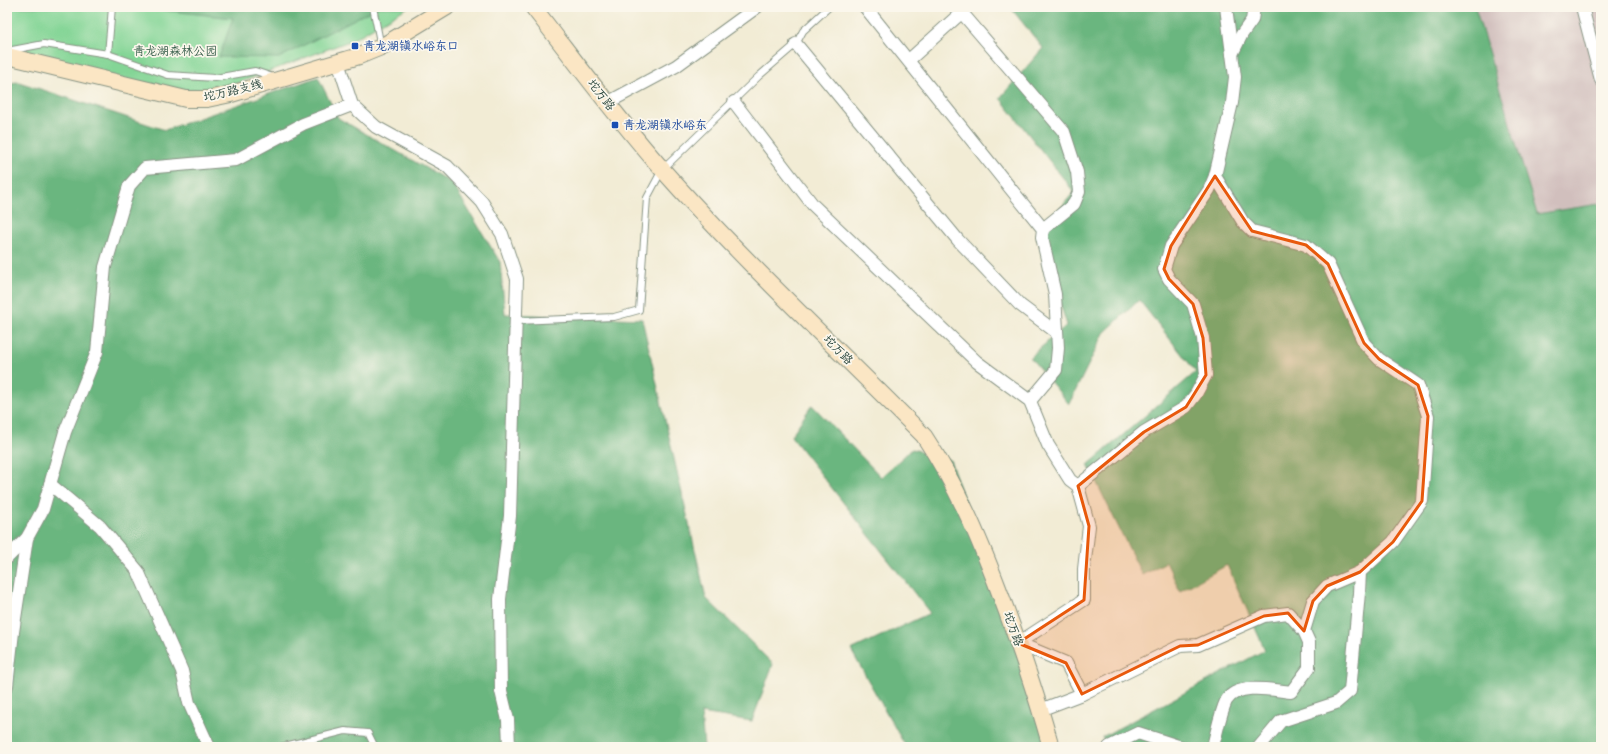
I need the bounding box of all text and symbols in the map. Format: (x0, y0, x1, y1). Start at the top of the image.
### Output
place label: 青龙湖镇水峪东口 (363, 37, 459, 56)
marker: 青龙湖镇水峪东口 (350, 41, 360, 51)
park label: 青龙湖森林公园 (133, 42, 217, 61)
street label: 坨万路支线 (202, 75, 264, 107)
street label: 坨万路 (582, 75, 620, 115)
place label: 青龙湖镇水峪东 (623, 116, 707, 135)
marker: 青龙湖镇水峪东 (610, 120, 620, 130)
street label: 坨万路 (819, 331, 857, 369)
street label: 坨万路 (998, 609, 1028, 649)

